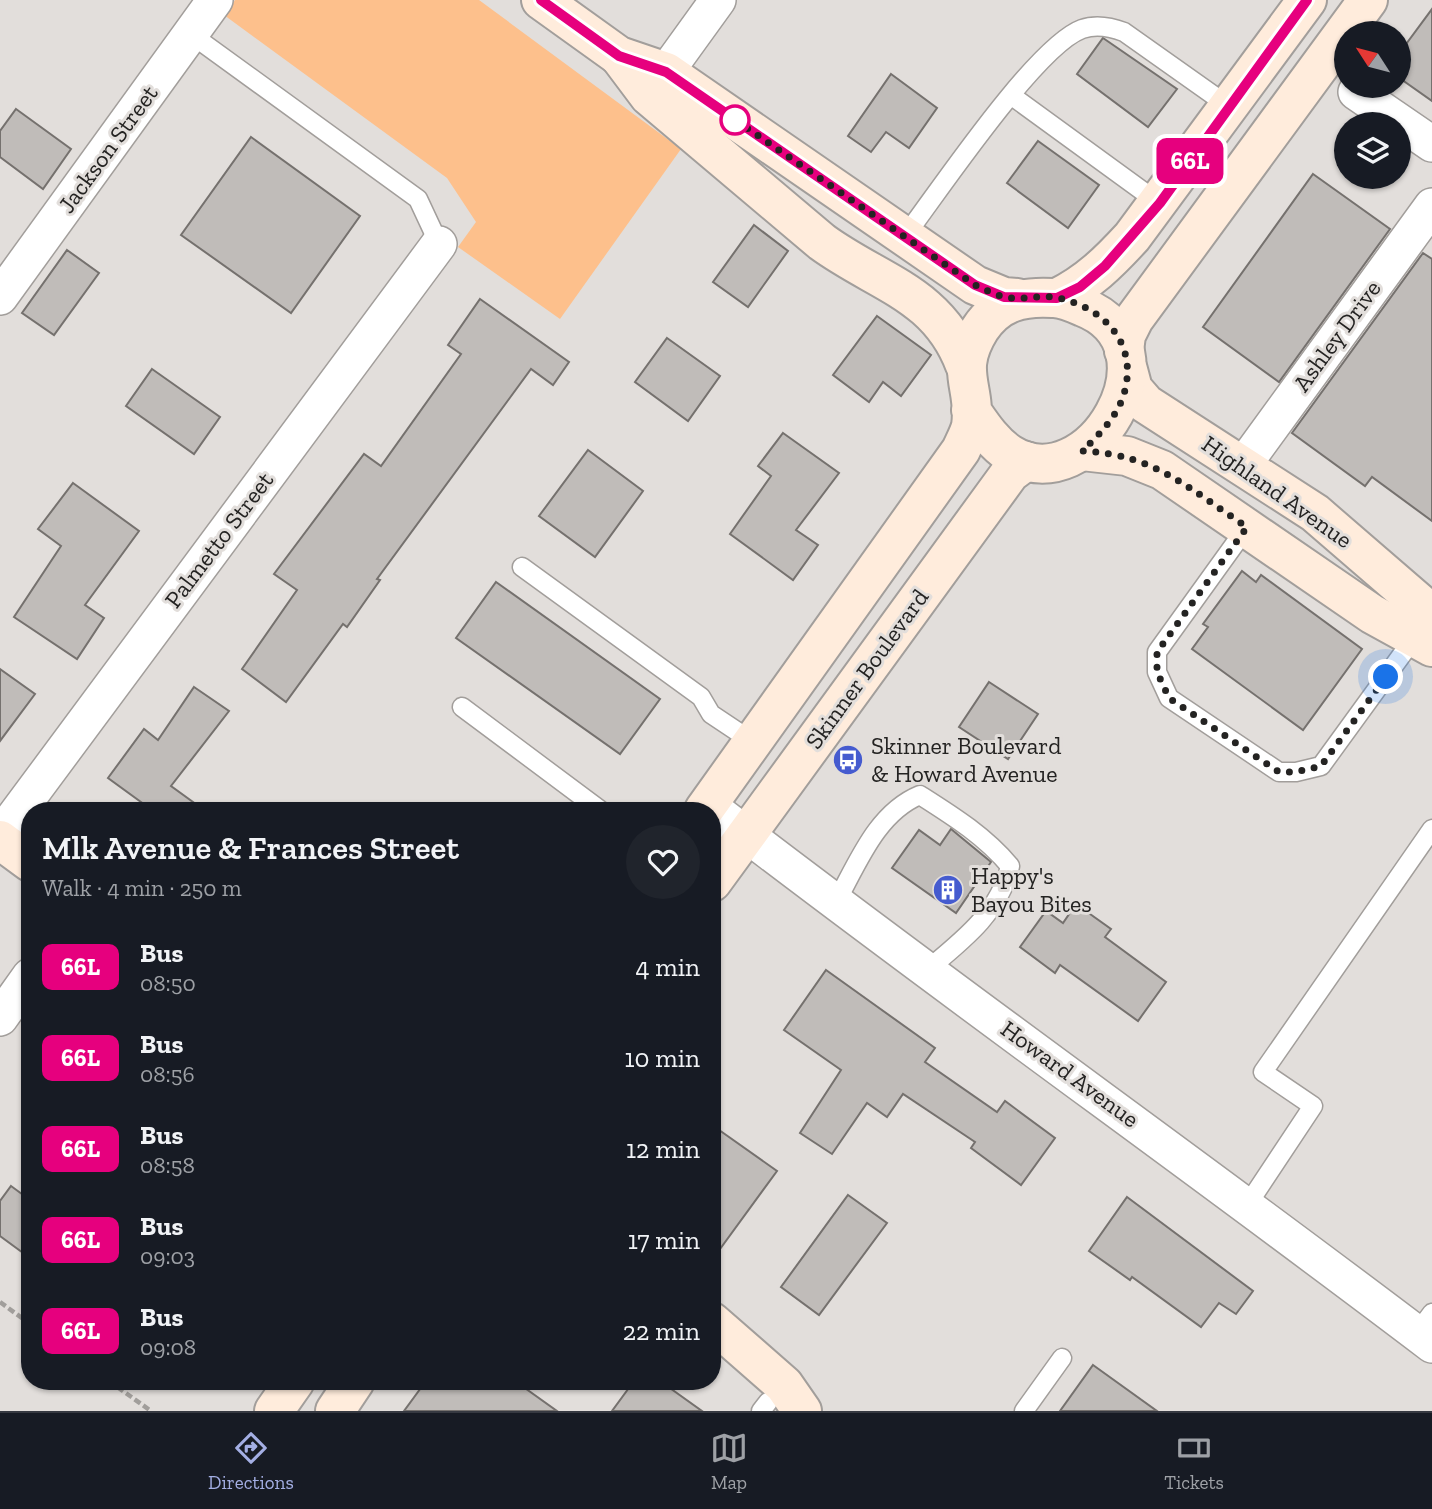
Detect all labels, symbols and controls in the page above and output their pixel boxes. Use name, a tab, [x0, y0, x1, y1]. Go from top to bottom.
north arrow	[1334, 21, 1410, 98]
map controls	[1334, 21, 1411, 189]
street label: Jackson Street	[52, 79, 164, 218]
unlabelled marker	[720, 105, 750, 135]
button: layers	[1334, 112, 1411, 189]
line badge: 66L	[1150, 138, 1230, 184]
text: 66L	[1170, 146, 1210, 175]
street label: Ashley Drive	[1287, 274, 1387, 397]
street label: Highland Avenue	[1196, 429, 1358, 554]
street label: Palmetto Street	[158, 466, 279, 613]
street label: Skinner Boulevard	[799, 583, 934, 754]
your location	[1368, 659, 1403, 694]
place label: Skinner Boulevard & Howard Avenue	[871, 731, 1062, 788]
bus stop icon: Skinner Boulevard & Howard Avenue	[831, 743, 865, 777]
button: heart	[626, 825, 700, 899]
text: Mlk Avenue & Frances Street	[42, 828, 459, 867]
place label: Happy's Bayou Bites	[971, 861, 1092, 918]
building icon: Happy's Bayou Bites	[931, 873, 965, 907]
text: Walk · 4 min · 250 m	[42, 874, 242, 902]
text: Bus	[140, 937, 183, 969]
text: 4 min	[635, 951, 700, 983]
text: 66L	[61, 952, 100, 981]
text: 08:50	[140, 969, 196, 997]
street label: Howard Avenue	[996, 1014, 1145, 1133]
text: Bus	[140, 1028, 183, 1060]
text: 10 min	[624, 1042, 700, 1074]
text: 66L	[61, 1043, 100, 1072]
text: 08:56	[140, 1060, 195, 1088]
text: Bus	[140, 1119, 183, 1151]
text: 12 min	[626, 1133, 700, 1165]
text: 66L	[61, 1134, 100, 1163]
text: 08:58	[140, 1151, 195, 1179]
text: Bus	[140, 1210, 183, 1242]
text: 17 min	[628, 1224, 700, 1256]
text: 66L	[61, 1225, 100, 1254]
text: 09:03	[140, 1242, 195, 1270]
text: Bus	[140, 1301, 183, 1333]
text: 22 min	[623, 1315, 700, 1347]
text: 66L	[61, 1316, 100, 1345]
text: 09:08	[140, 1333, 196, 1361]
tab: Directions	[208, 1429, 294, 1494]
tab: Map	[710, 1429, 748, 1494]
tab: Tickets	[1164, 1429, 1224, 1494]

